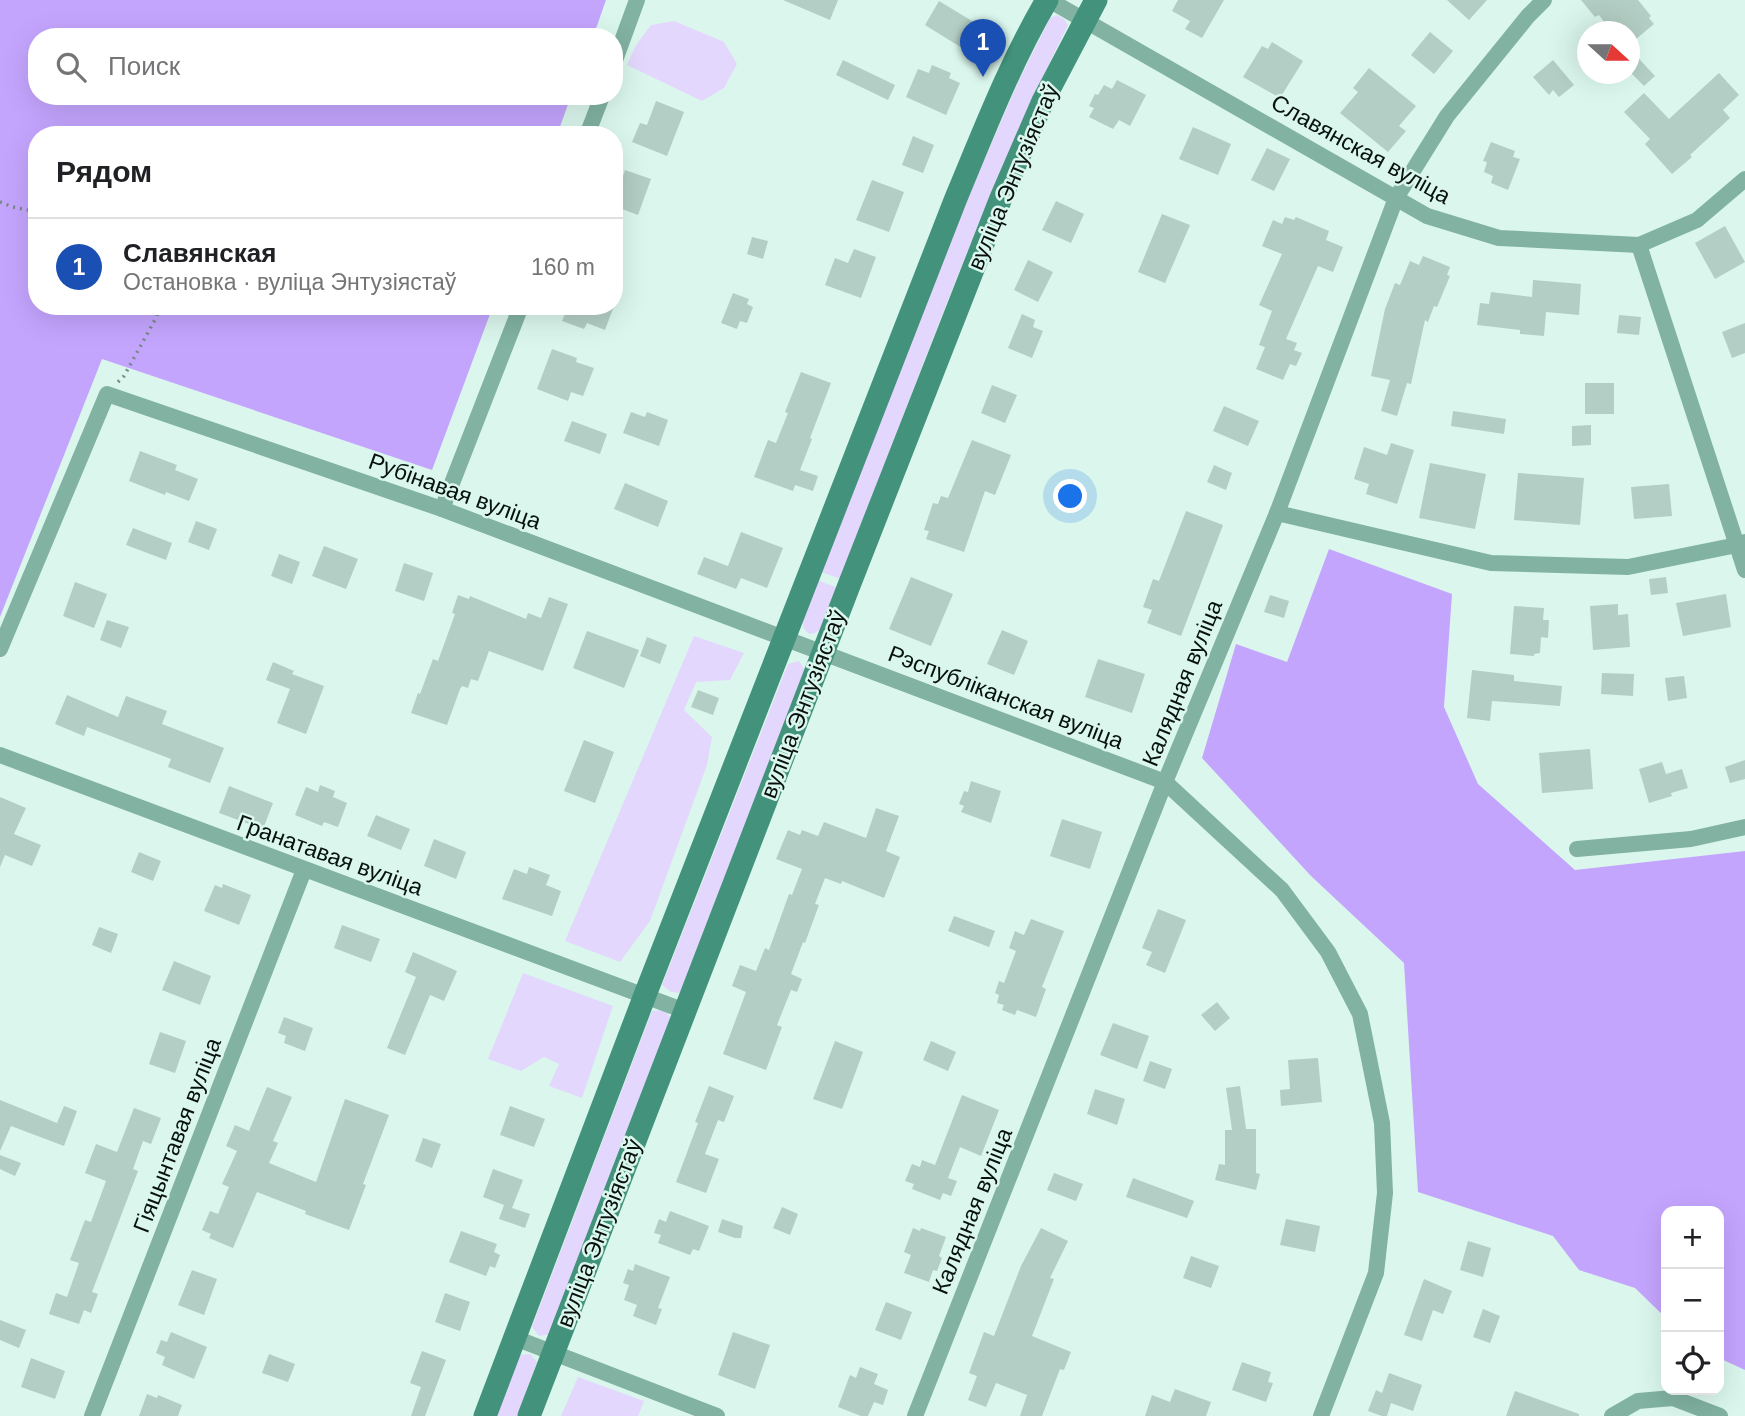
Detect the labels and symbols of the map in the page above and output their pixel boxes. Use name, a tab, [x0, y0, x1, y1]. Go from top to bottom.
pin: 1	[960, 19, 1006, 77]
north arrow	[1577, 21, 1640, 84]
street label: вуліца Энтузіястаў	[962, 80, 1064, 274]
street label: Славянская вуліца	[1267, 89, 1455, 209]
street label: Рубінавая вуліца	[365, 448, 545, 534]
your location	[1053, 479, 1087, 513]
street label: Калядная вуліца	[1137, 596, 1227, 770]
street label: вуліца Энтузіястаў	[755, 606, 851, 802]
street label: Рэспубліканская вуліца	[885, 640, 1128, 754]
street label: Гранатавая вуліца	[234, 809, 427, 901]
street label: Гіяцынтавая вуліца	[128, 1034, 226, 1236]
street label: Калядная вуліца	[927, 1124, 1017, 1298]
street label: вуліца Энтузіястаў	[551, 1135, 647, 1331]

